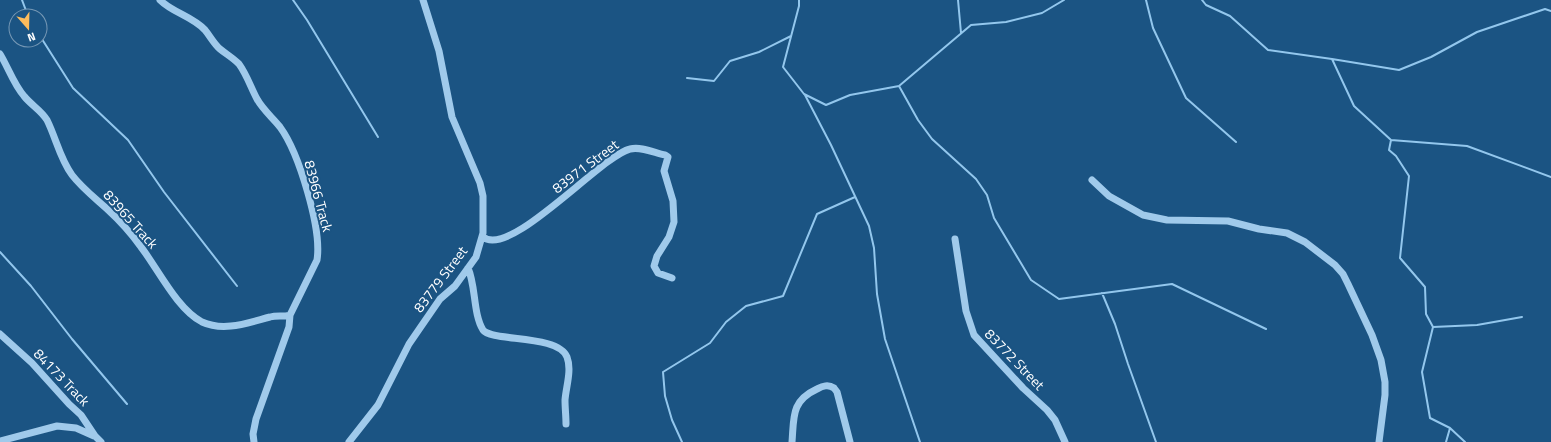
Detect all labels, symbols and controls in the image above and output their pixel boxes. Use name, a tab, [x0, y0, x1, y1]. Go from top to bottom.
north arrow	[8, 8, 48, 48]
text: N	[25, 29, 38, 46]
street label: 83971 Street	[547, 134, 623, 198]
street label: 83966 Track	[299, 158, 339, 234]
street label: 83965 Track	[99, 185, 163, 253]
street label: 83779 Street	[408, 241, 472, 317]
street label: 83772 Street	[980, 324, 1050, 395]
street label: 84173 Track	[29, 343, 95, 411]

